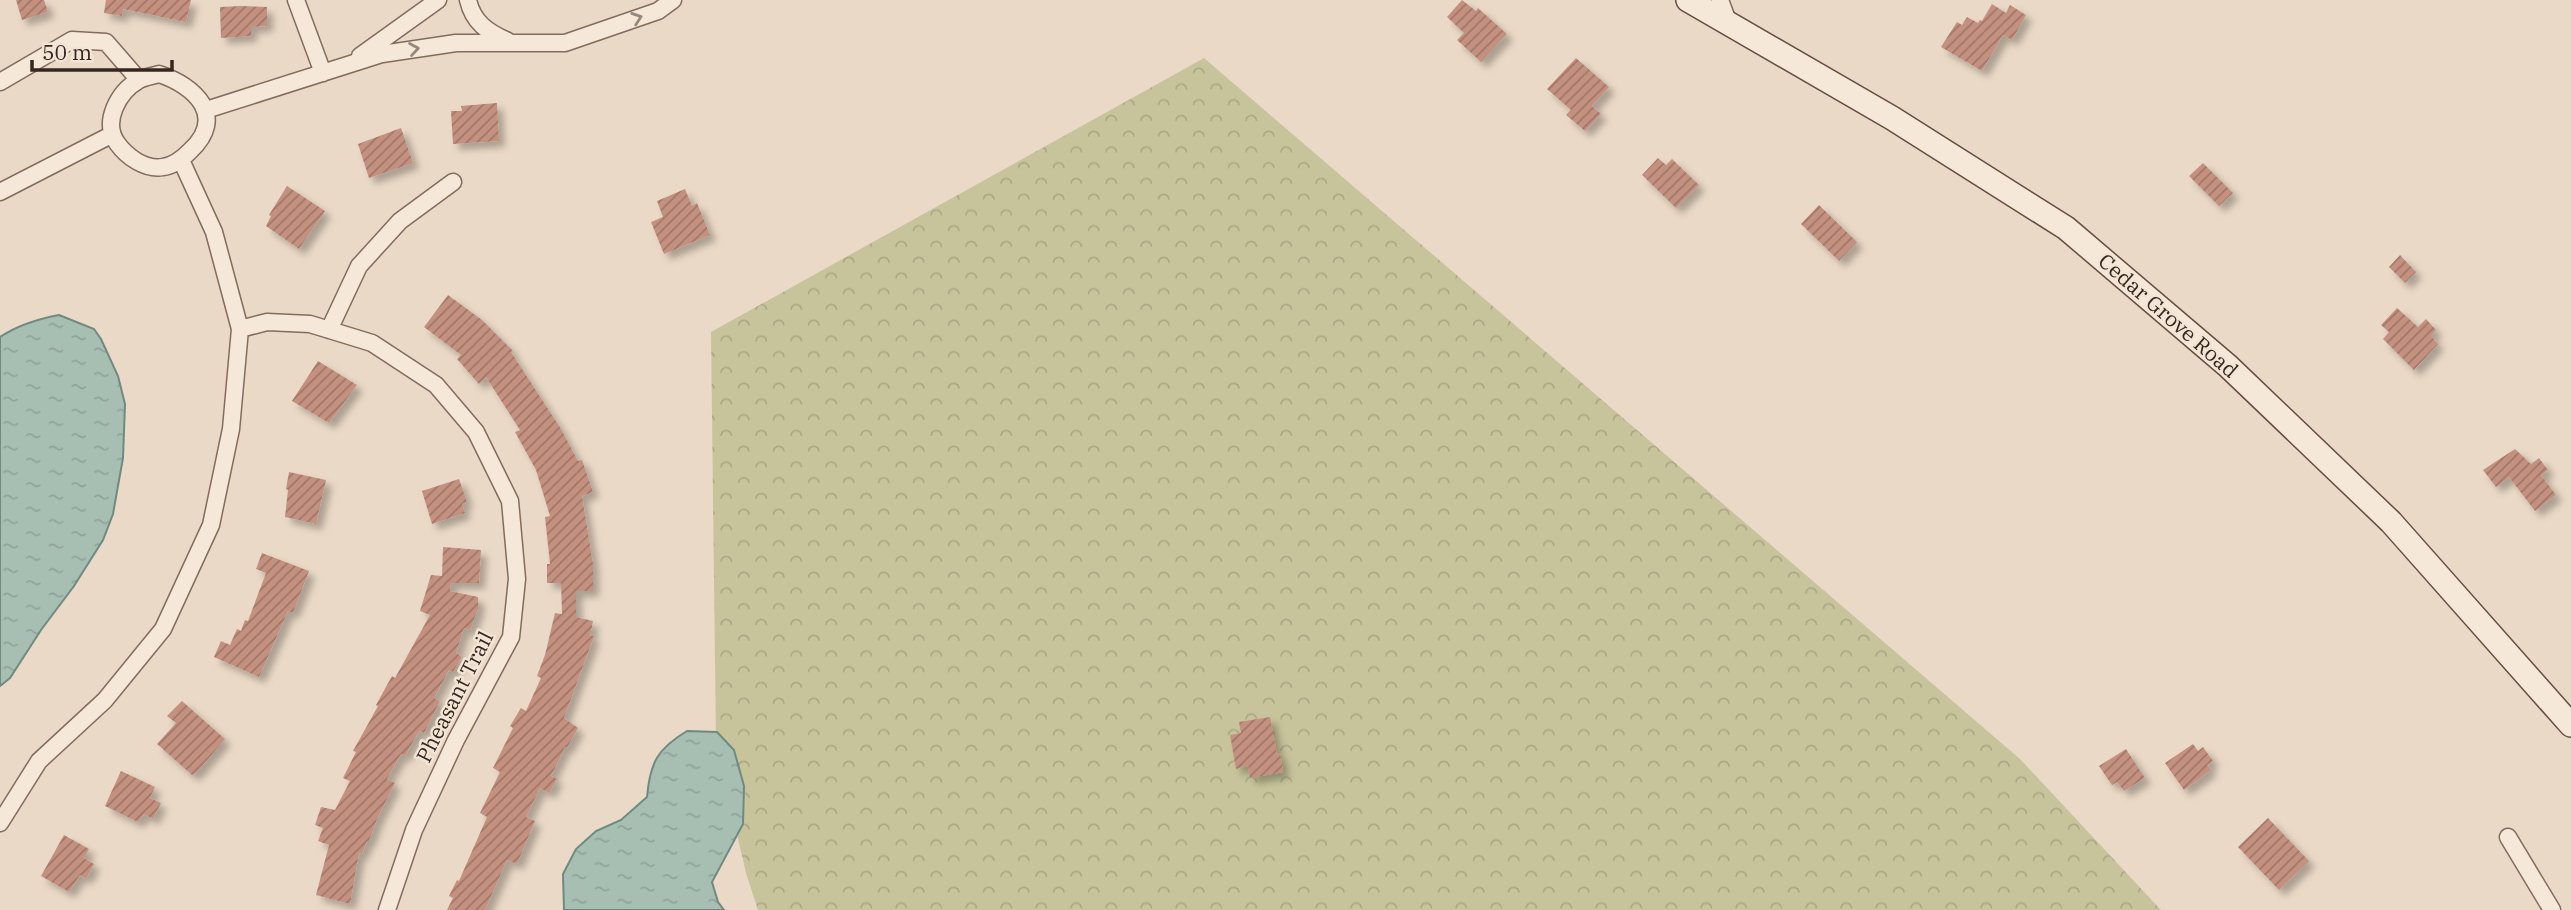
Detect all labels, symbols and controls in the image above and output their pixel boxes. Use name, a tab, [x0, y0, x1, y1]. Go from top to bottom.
one-way arrow	[631, 12, 643, 26]
scale bar	[32, 28, 172, 72]
text: 50 m	[42, 38, 92, 66]
one-way arrow	[408, 42, 420, 57]
street label: Cedar Grove Road	[2093, 247, 2245, 384]
street label: Pheasant Trail	[409, 626, 499, 767]

